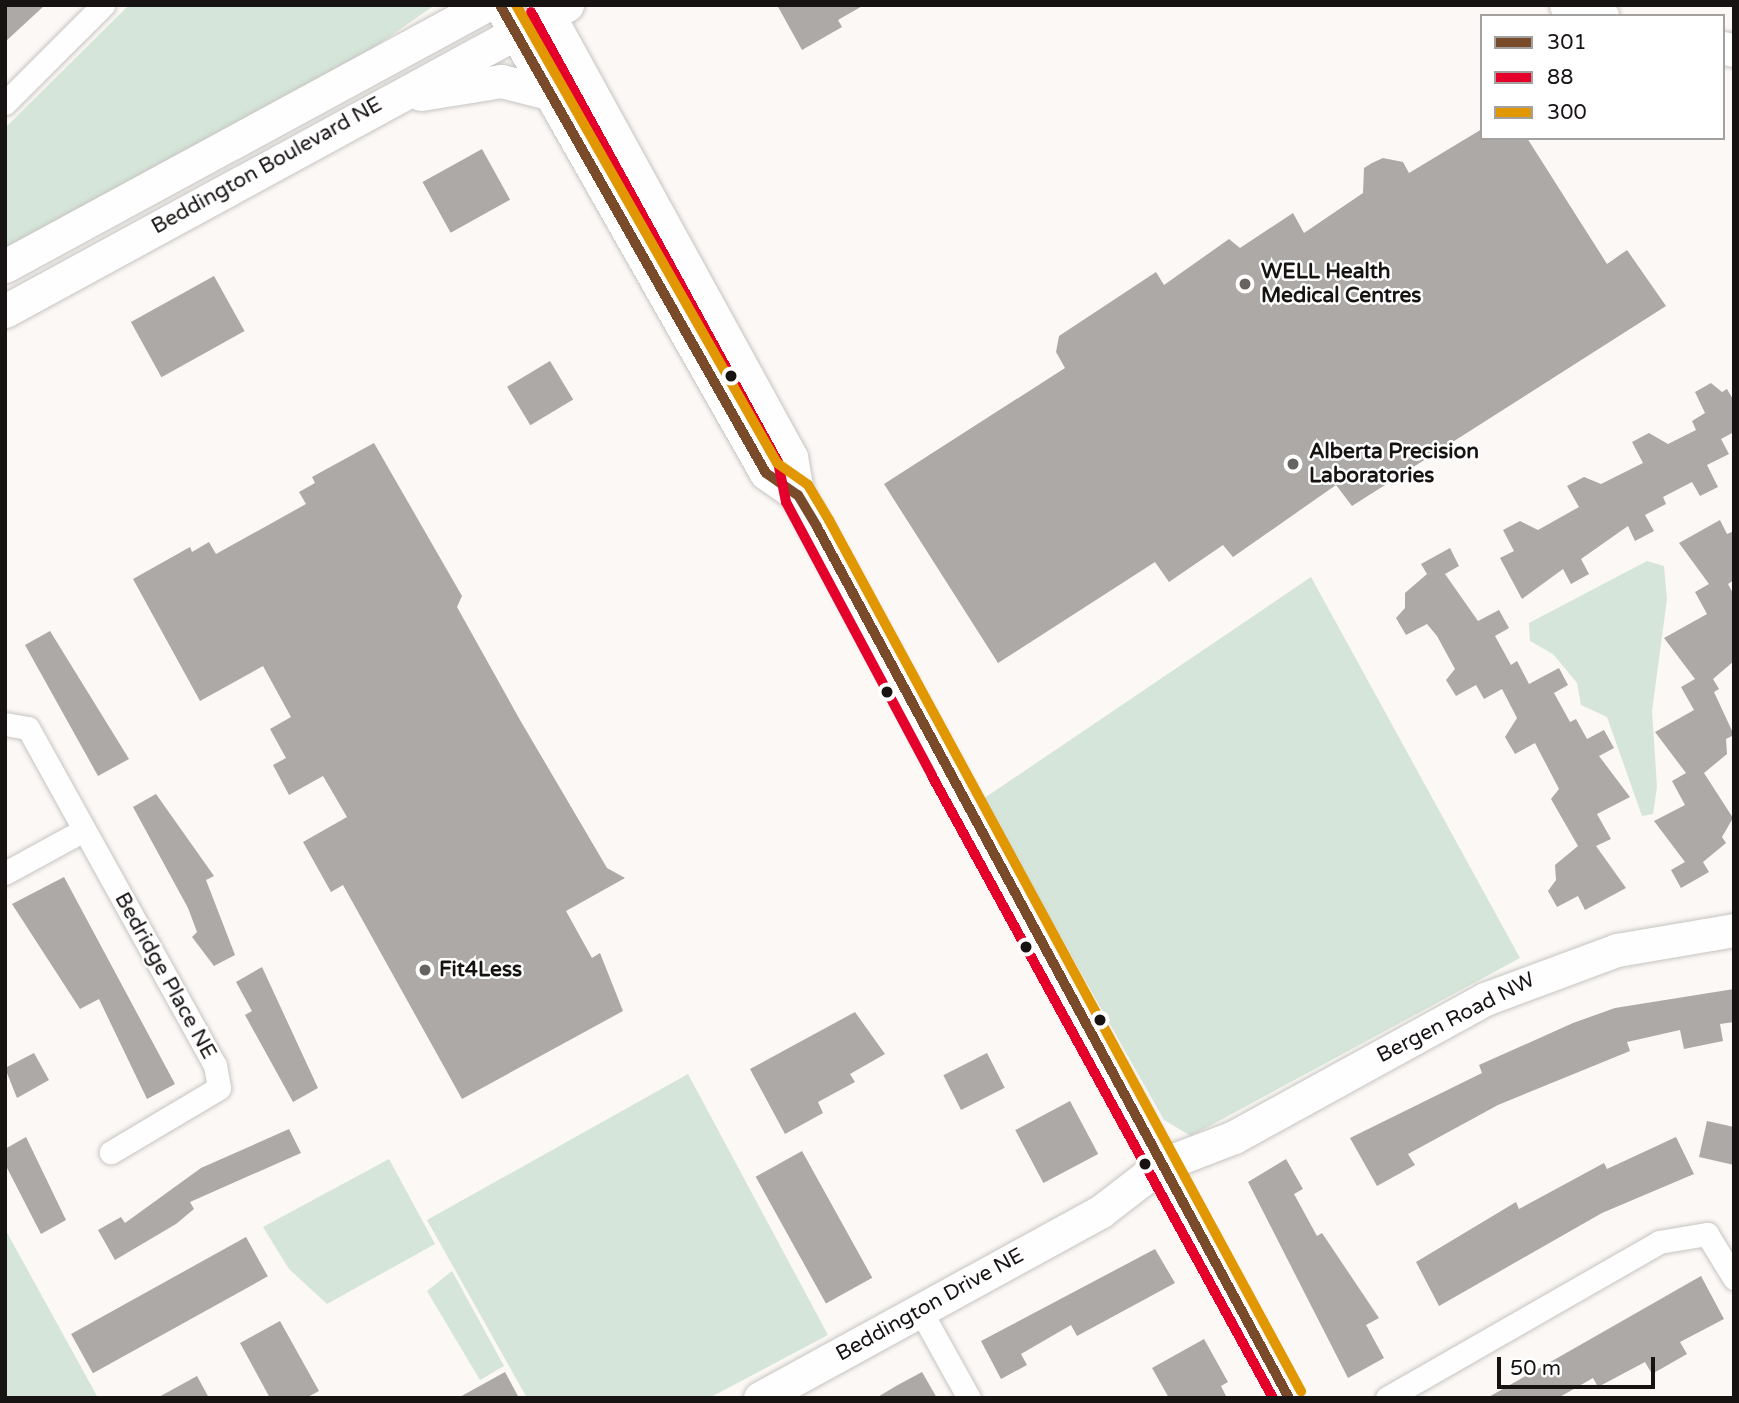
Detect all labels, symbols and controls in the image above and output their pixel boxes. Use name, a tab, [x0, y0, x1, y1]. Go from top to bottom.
legend	[1480, 14, 1725, 140]
text: 301	[1547, 30, 1587, 55]
text: 88	[1547, 65, 1573, 90]
street label: Beddington Boulevard NE	[147, 92, 387, 240]
text: 300	[1547, 100, 1587, 125]
place label: WELL Health Medical Centres	[1261, 259, 1421, 309]
marker: WELL Health Medical Centres	[1235, 274, 1255, 294]
unlabelled marker	[724, 369, 738, 383]
place label: Alberta Precision Laboratories	[1309, 439, 1479, 489]
marker: Alberta Precision Laboratories	[1283, 454, 1303, 474]
unlabelled marker	[880, 685, 894, 699]
street label: Bedridge Place NE	[109, 888, 221, 1064]
unlabelled marker	[1019, 940, 1033, 954]
place label: Fit4Less	[439, 957, 522, 983]
marker: Fit4Less	[417, 962, 433, 978]
street label: Bergen Road NW	[1373, 967, 1539, 1069]
unlabelled marker	[1093, 1013, 1107, 1027]
unlabelled marker	[1138, 1157, 1152, 1171]
street label: Beddington Drive NE	[832, 1243, 1028, 1367]
scale bar	[1501, 1344, 1658, 1388]
text: 50 m	[1510, 1356, 1561, 1381]

